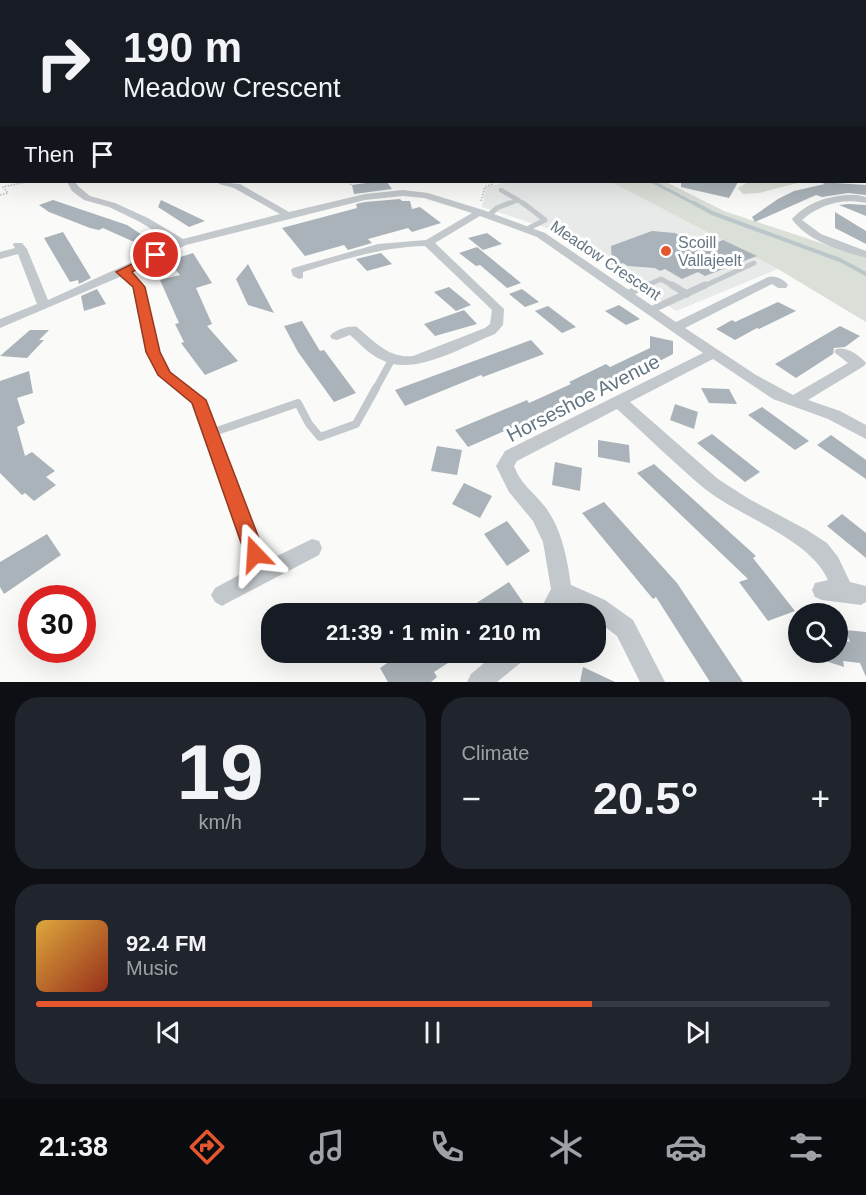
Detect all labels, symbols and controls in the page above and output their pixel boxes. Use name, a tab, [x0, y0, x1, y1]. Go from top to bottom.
icon: right	[24, 24, 102, 102]
text: 190 m	[123, 24, 242, 71]
text: Meadow Crescent	[123, 73, 341, 103]
icon: arrive	[86, 138, 119, 171]
text: Then	[24, 142, 74, 167]
street label: Meadow Crescent	[548, 217, 664, 304]
pin	[130, 229, 181, 280]
place label: Scoill Vallajeelt	[678, 234, 742, 269]
icon: arrive	[139, 238, 172, 271]
marker: Scoill Vallajeelt	[659, 244, 673, 258]
street label: Horseshoe Avenue	[503, 350, 663, 446]
position arrow	[223, 522, 287, 586]
speed limit sign: 30	[18, 585, 96, 663]
map controls	[788, 603, 848, 663]
button: search	[788, 603, 848, 663]
text: 21:39 · 1 min · 210 m	[326, 620, 541, 645]
text: 19	[177, 728, 264, 816]
text: Climate	[462, 742, 529, 764]
text: 20.5°	[593, 773, 699, 824]
text: −	[462, 780, 481, 817]
text: +	[811, 780, 830, 817]
text: km/h	[199, 811, 242, 833]
text: 92.4 FM	[126, 931, 207, 956]
text: Music	[126, 957, 178, 979]
icon: previous	[152, 1016, 185, 1049]
icon: pause	[416, 1016, 449, 1049]
icon: next	[681, 1016, 714, 1049]
icon: directions	[186, 1126, 228, 1168]
icon: music	[306, 1126, 348, 1168]
icon: phone	[426, 1126, 468, 1168]
icon: climate	[545, 1126, 587, 1168]
icon: car	[665, 1126, 707, 1168]
icon: filters	[785, 1126, 827, 1168]
text: 21:38	[39, 1132, 108, 1162]

